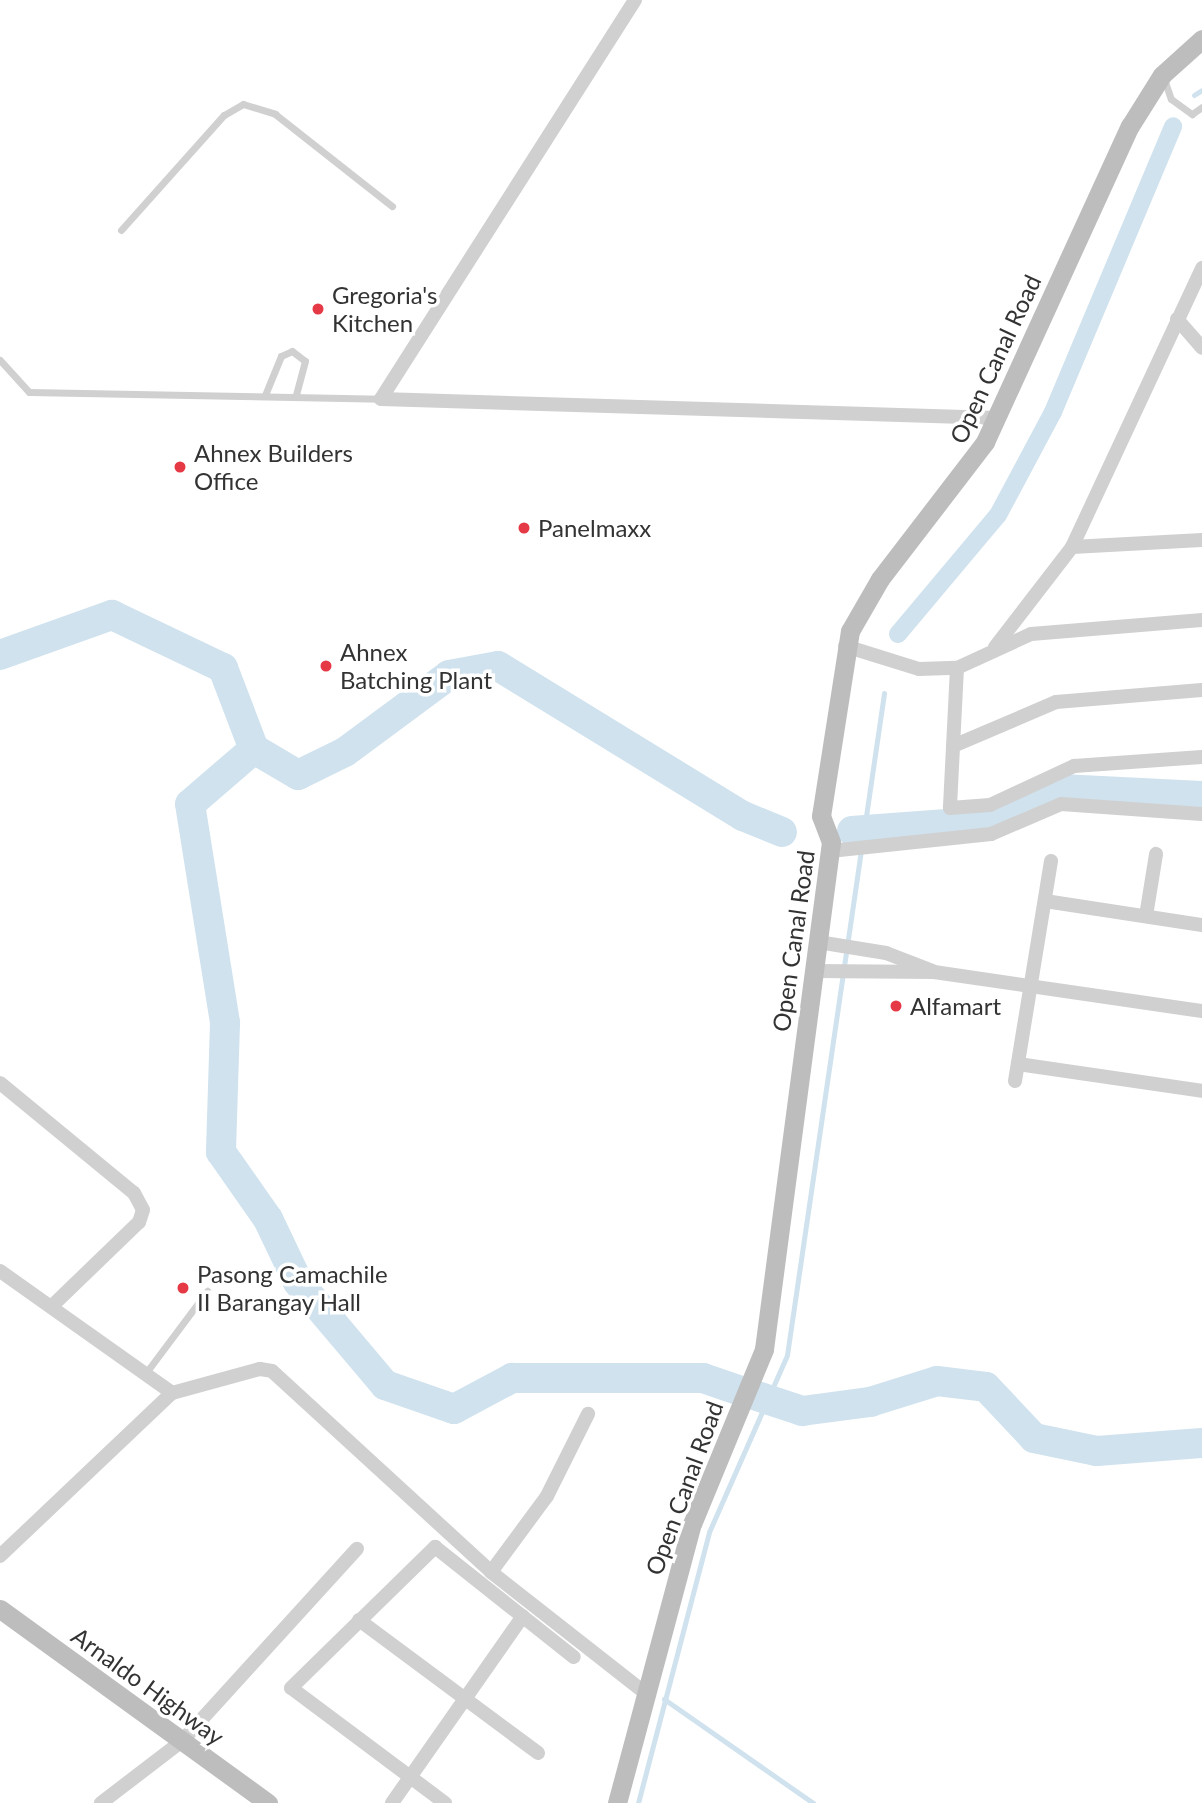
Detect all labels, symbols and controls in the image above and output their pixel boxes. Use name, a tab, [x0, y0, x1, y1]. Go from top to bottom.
street label: Open Canal Road	[943, 270, 1047, 448]
place label: Gregoria's Kitchen	[332, 281, 437, 337]
marker: Gregoria's Kitchen	[310, 301, 326, 317]
place label: Ahnex Builders Office	[194, 439, 353, 495]
marker: Ahnex Builders Office	[172, 459, 188, 475]
place label: Panelmaxx	[538, 514, 651, 542]
marker: Panelmaxx	[516, 520, 532, 536]
place label: Ahnex Batching Plant	[340, 638, 492, 694]
marker: Ahnex Batching Plant	[318, 658, 334, 674]
street label: Open Canal Road	[766, 848, 820, 1034]
place label: Alfamart	[910, 992, 1001, 1020]
marker: Alfamart	[888, 998, 904, 1014]
place label: Pasong Camachile II Barangay Hall	[197, 1260, 388, 1316]
marker: Pasong Camachile II Barangay Hall	[175, 1280, 191, 1296]
street label: Open Canal Road	[639, 1397, 729, 1579]
street label: Arnaldo Highway	[66, 1621, 230, 1751]

